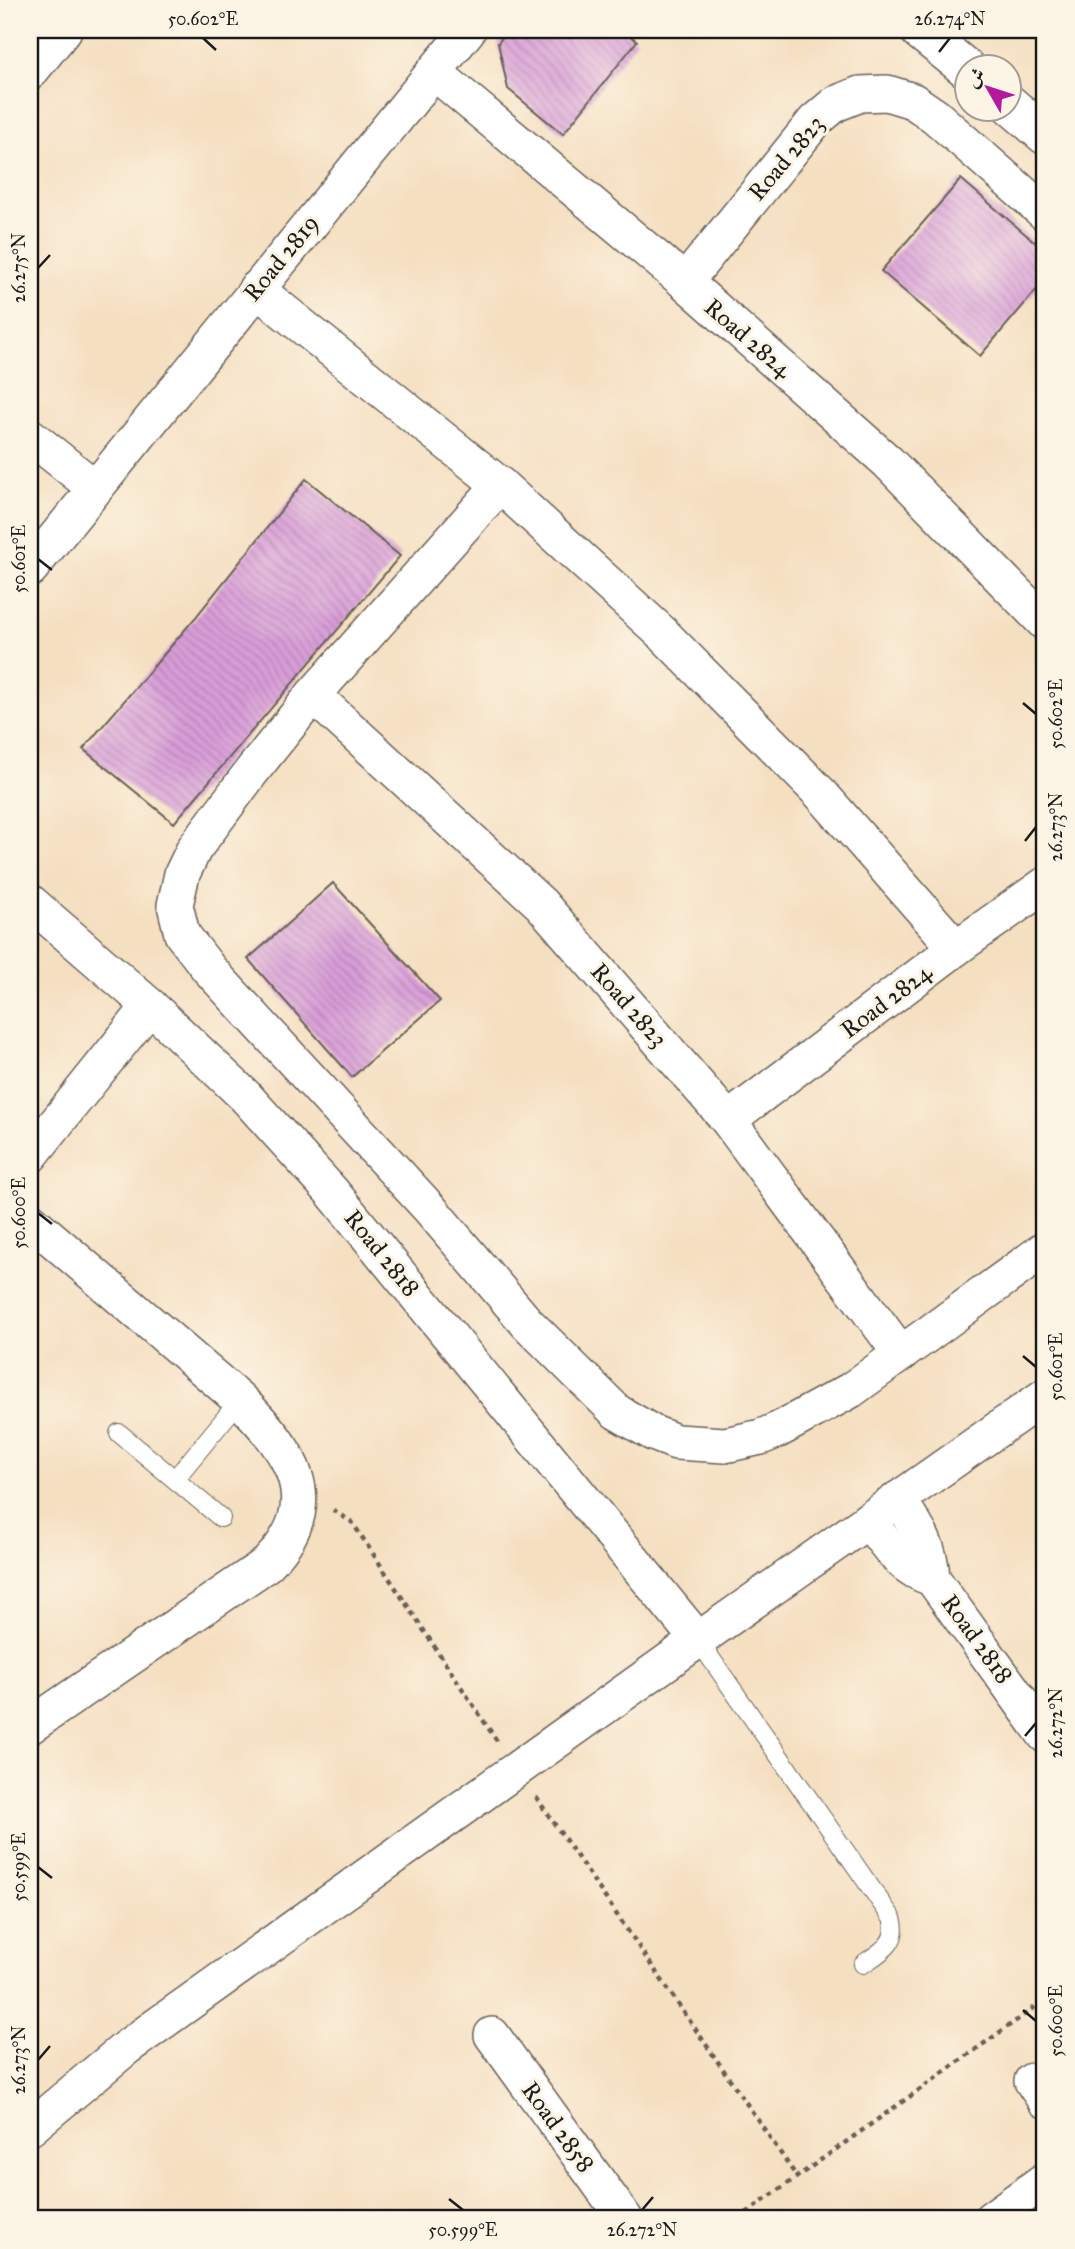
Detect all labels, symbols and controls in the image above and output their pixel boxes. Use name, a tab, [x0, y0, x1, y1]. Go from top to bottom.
text: 50.602°E	[168, 8, 238, 30]
text: 26.274°N	[914, 8, 986, 30]
north arrow	[953, 52, 1023, 122]
text: ش	[960, 63, 990, 92]
street label: Road 2823	[742, 109, 830, 207]
street label: Road 2819	[237, 208, 325, 308]
text: 26.275°N	[8, 233, 30, 303]
street label: Road 2824	[698, 292, 798, 385]
text: 50.601°E	[8, 525, 30, 593]
text: 50.602°E	[1045, 679, 1067, 749]
text: 26.273°N	[1045, 793, 1067, 861]
street label: Road 2823	[584, 957, 674, 1053]
street label: Road 2824	[835, 957, 938, 1045]
text: 50.600°E	[8, 1177, 30, 1249]
street label: Road 2818	[338, 1203, 426, 1303]
text: 50.601°E	[1045, 1333, 1067, 1401]
street label: Road 2818	[935, 1588, 1019, 1690]
text: 26.272°N	[1045, 1688, 1067, 1758]
text: 50.599°E	[8, 1832, 30, 1902]
text: 50.600°E	[1045, 1985, 1067, 2057]
text: 26.273°N	[8, 2026, 30, 2094]
street label: Road 2858	[515, 2076, 601, 2178]
text: 50.599°E	[428, 2219, 498, 2241]
text: 26.272°N	[607, 2219, 677, 2241]

